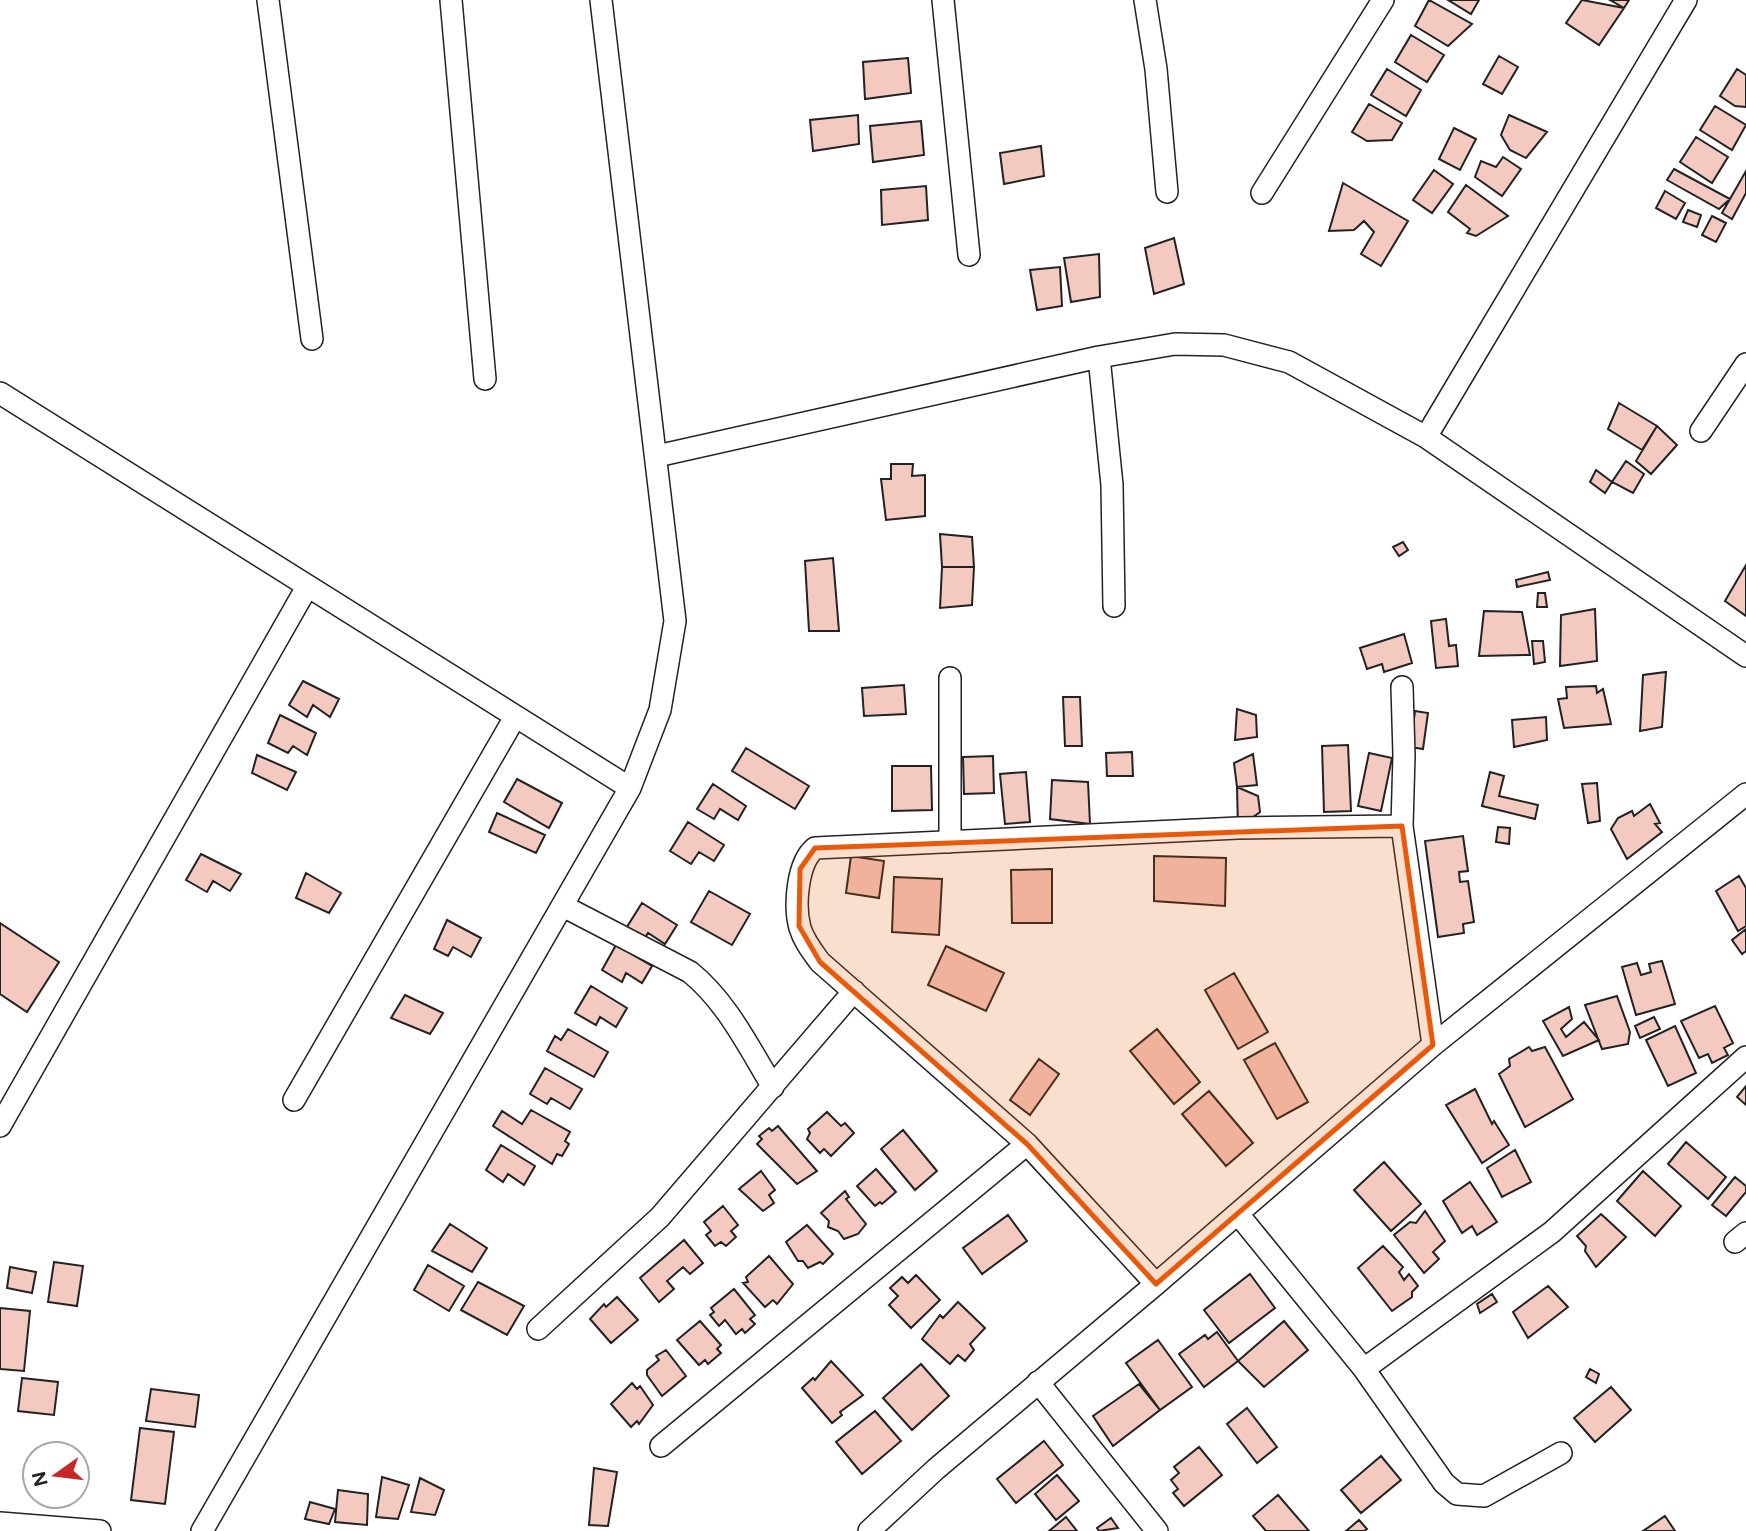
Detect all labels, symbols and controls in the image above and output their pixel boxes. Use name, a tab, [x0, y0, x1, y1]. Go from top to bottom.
north arrow	[21, 1440, 91, 1510]
text: N	[27, 1469, 53, 1489]

